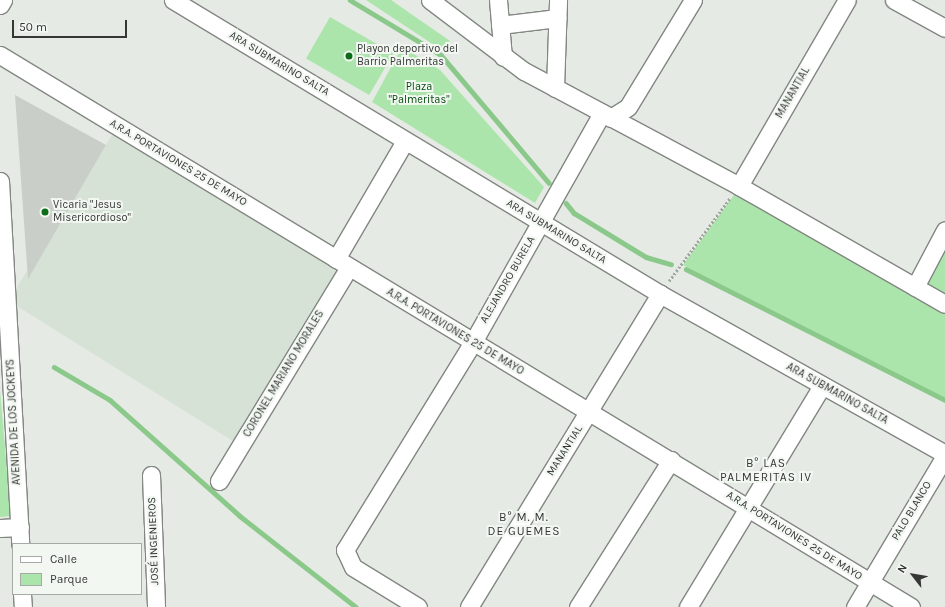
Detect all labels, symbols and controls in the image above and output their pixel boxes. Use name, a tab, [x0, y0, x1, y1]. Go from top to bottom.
scale bar	[14, 12, 129, 38]
text: 50 m	[19, 20, 47, 34]
street label: ARA SUBMARINO SALTA	[227, 29, 331, 99]
place label: Playon deportivo del Barrio Palmeritas	[357, 43, 458, 69]
marker: Playon deportivo del Barrio Palmeritas	[344, 51, 354, 61]
street label: MANANTIAL	[773, 65, 813, 121]
park label: Plaza "Palmeritas"	[388, 81, 450, 107]
street label: A.R.A. PORTAVIONES 25 DE MAYO	[107, 117, 249, 209]
street label: ARA SUBMARINO SALTA	[504, 197, 608, 267]
place label: Vicaria "Jesus Misericordioso"	[53, 199, 131, 225]
marker: Vicaria "Jesus Misericordioso"	[40, 207, 50, 217]
street label: ALEJANDRO BURELA	[478, 234, 538, 326]
street label: A.R.A. PORTAVIONES 25 DE MAYO	[384, 286, 526, 378]
street label: CORONEL MARIANO MORALES	[241, 308, 327, 440]
street label: AVENIDA DE LOS JOCKEYS	[4, 359, 24, 485]
street label: ARA SUBMARINO SALTA	[784, 361, 890, 427]
street label: MANANTIAL	[544, 423, 586, 479]
district label: B° LAS PALMERITAS IV	[720, 457, 812, 485]
street label: PALO BLANCO	[889, 479, 935, 543]
street label: A.R.A. PORTAVIONES 25 DE MAYO	[724, 489, 864, 583]
street label: JOSÉ INGENIEROS	[146, 497, 162, 585]
district label: B° M. M. DE GUEMES	[488, 511, 560, 539]
legend	[12, 543, 142, 595]
text: Calle	[50, 552, 77, 566]
north arrow	[893, 555, 933, 595]
text: N	[895, 562, 910, 575]
text: Parque	[50, 572, 88, 586]

